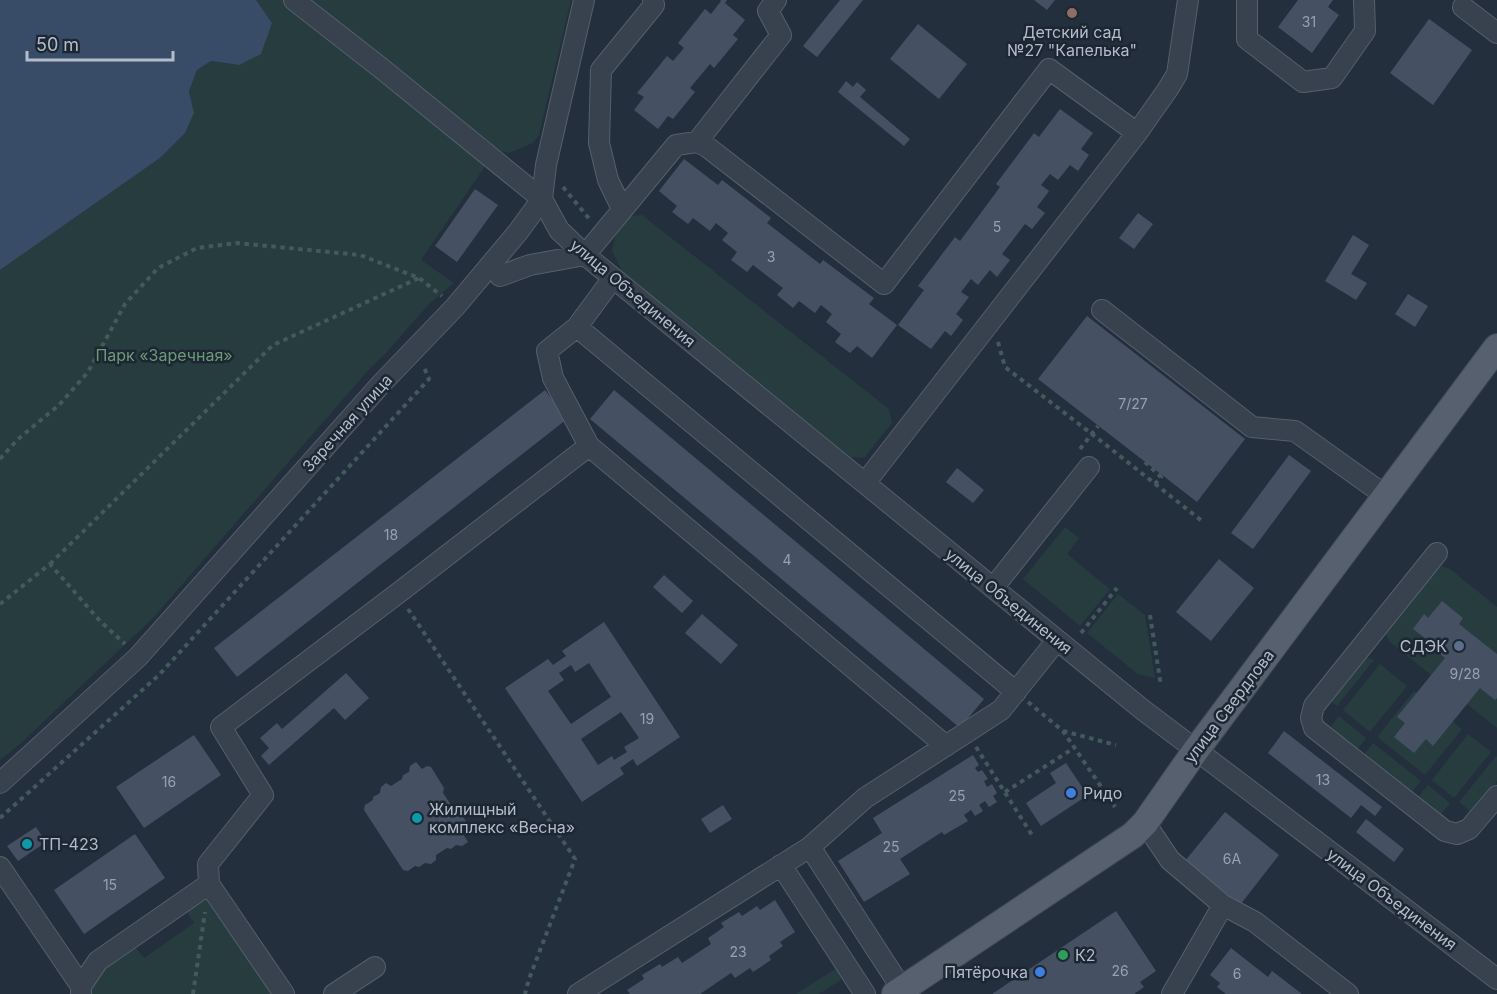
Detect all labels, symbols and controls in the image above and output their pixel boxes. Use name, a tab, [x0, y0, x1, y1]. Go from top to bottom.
marker: Детский сад №27 "Капелька"	[1065, 6, 1079, 20]
house number: 31	[1302, 13, 1316, 30]
place label: Детский сад №27 "Капелька"	[1007, 22, 1137, 60]
scale bar	[27, 24, 172, 62]
text: 50 m	[36, 34, 79, 55]
house number: 5	[993, 218, 1001, 235]
street label: улица Объединения	[566, 235, 700, 351]
house number: 3	[767, 248, 775, 265]
park label: Парк «Заречная»	[95, 345, 233, 365]
street label: Заречная улица	[298, 370, 396, 476]
house number: 7/27	[1118, 395, 1148, 412]
house number: 18	[384, 526, 398, 543]
street label: улица Объединения	[942, 544, 1076, 658]
house number: 4	[782, 551, 792, 568]
place label: СДЭК	[1400, 636, 1447, 656]
marker: СДЭК	[1452, 639, 1466, 653]
street label: улица Свердлова	[1180, 645, 1278, 767]
house number: 9/28	[1450, 665, 1480, 682]
house number: 19	[640, 710, 654, 727]
house number: 13	[1316, 771, 1330, 788]
house number: 16	[162, 773, 176, 790]
place label: Ридо	[1083, 783, 1122, 803]
marker: Ридо	[1064, 786, 1078, 800]
house number: 25	[948, 787, 966, 804]
place label: Жилищный комплекс «Весна»	[429, 799, 575, 837]
marker: Жилищный комплекс «Весна»	[410, 811, 424, 825]
place label: ТП-423	[39, 834, 99, 854]
marker: ТП-423	[20, 837, 34, 851]
house number: 25	[882, 838, 900, 855]
street label: улица Объединения	[1323, 844, 1461, 954]
house number: 6А	[1223, 850, 1242, 867]
house number: 15	[103, 876, 117, 893]
house number: 23	[729, 943, 747, 960]
place label: К2	[1075, 945, 1096, 965]
marker: К2	[1056, 948, 1070, 962]
place label: Пятёрочка	[944, 962, 1028, 982]
house number: 26	[1111, 962, 1129, 979]
marker: Пятёрочка	[1033, 965, 1047, 979]
house number: 6	[1233, 965, 1241, 982]

